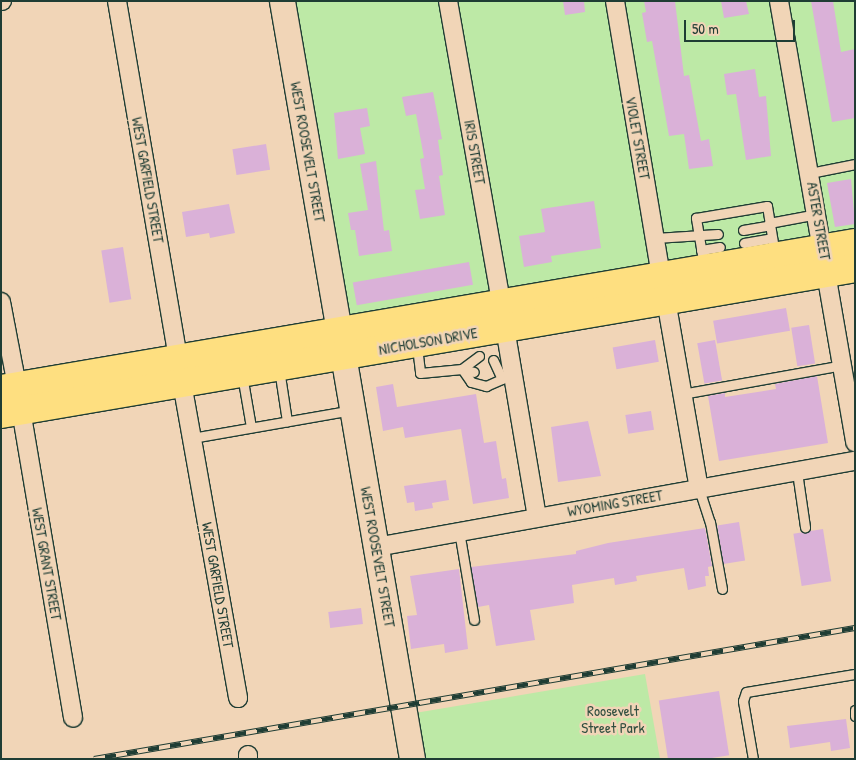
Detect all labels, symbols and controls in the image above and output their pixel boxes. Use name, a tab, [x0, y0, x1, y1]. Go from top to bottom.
scale bar	[686, 10, 797, 42]
text: 50 m	[692, 18, 719, 39]
street label: WEST ROOSEVELT STREET	[287, 80, 329, 224]
street label: VIOLET STREET	[622, 95, 654, 181]
street label: WEST GARFIELD STREET	[128, 116, 168, 244]
street label: IRIS STREET	[460, 118, 490, 186]
street label: ASTER STREET	[803, 180, 835, 262]
street label: NICHOLSON DRIVE	[377, 323, 479, 359]
street label: WEST ROOSEVELT STREET	[357, 485, 399, 629]
street label: WYOMING STREET	[566, 486, 664, 520]
street label: WEST GRANT STREET	[28, 506, 66, 622]
street label: WEST GARFIELD STREET	[198, 521, 238, 649]
park label: Roosevelt Street Park	[581, 701, 645, 736]

